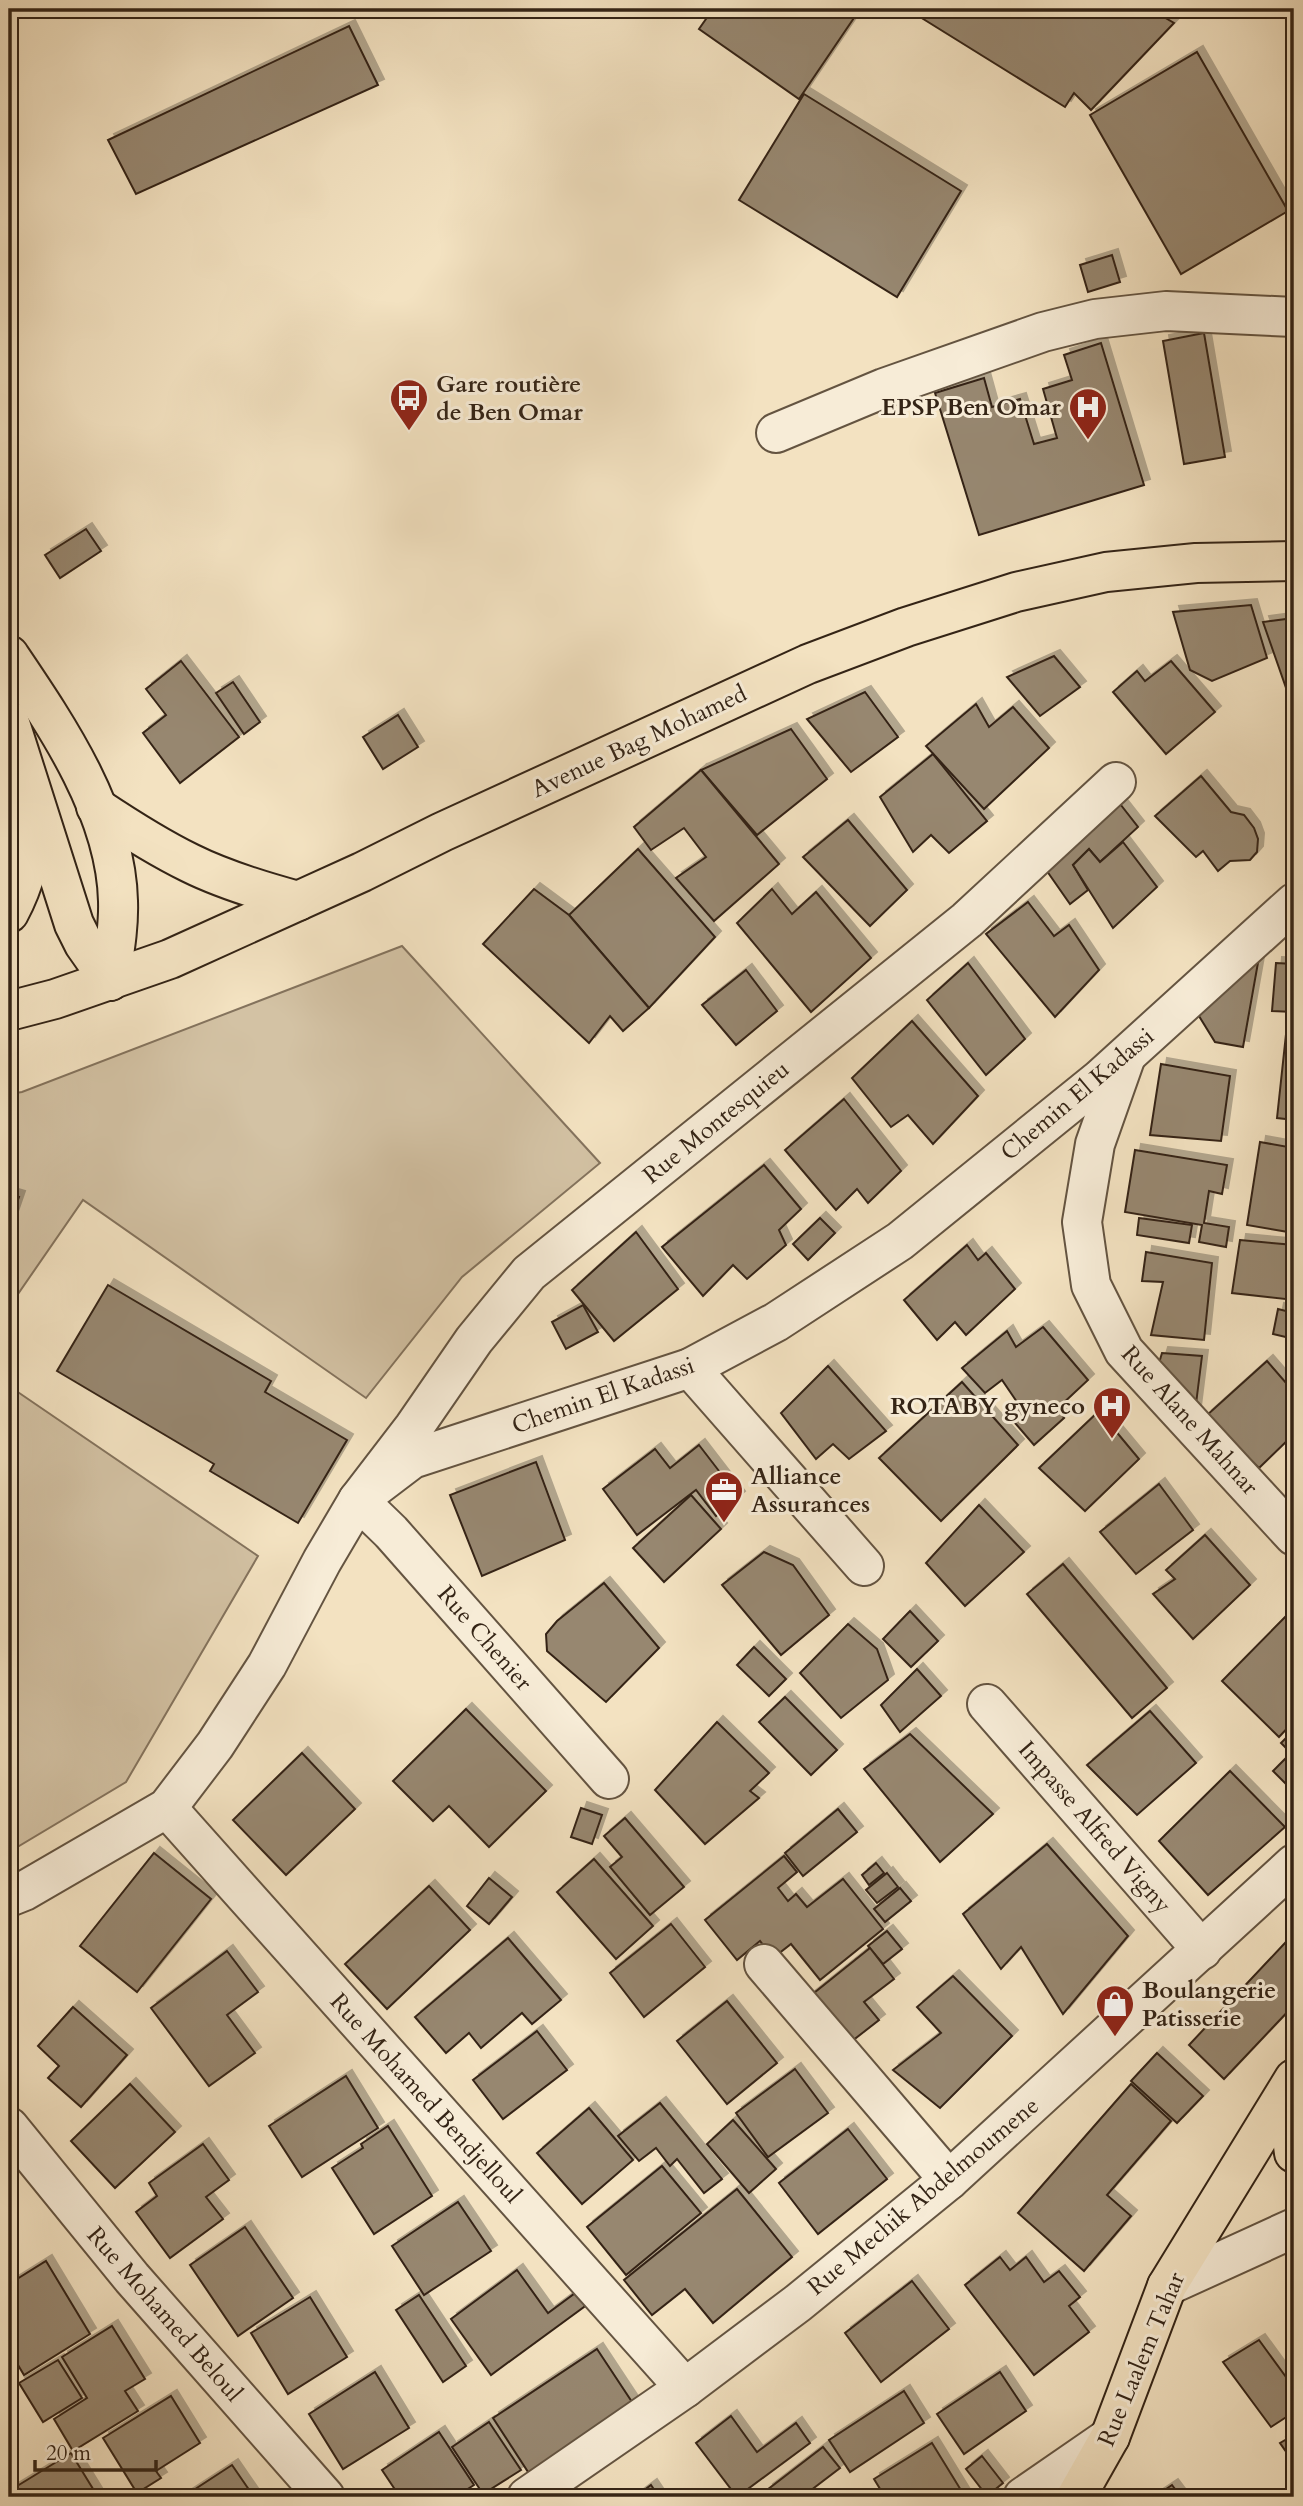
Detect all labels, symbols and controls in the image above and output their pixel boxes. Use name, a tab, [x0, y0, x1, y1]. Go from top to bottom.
place label: Gare routière de Ben Omar	[436, 368, 583, 429]
bus stop icon: Gare routière de Ben Omar	[388, 377, 430, 432]
hospital icon: EPSP Ben Omar	[1067, 386, 1109, 441]
place label: EPSP Ben Omar	[881, 391, 1061, 424]
street label: Avenue Bag Mohamed	[526, 677, 752, 806]
street label: Chemin El Kadassi	[994, 1020, 1161, 1168]
street label: Rue Montesquieu	[636, 1053, 797, 1192]
street label: Rue Alane Mahnar	[1114, 1338, 1266, 1502]
street label: Chemin El Kadassi	[507, 1349, 699, 1442]
hospital icon: ROTABY gyneco	[1091, 1385, 1133, 1440]
place label: ROTABY gyneco	[890, 1390, 1085, 1423]
place label: Alliance Assurances	[751, 1460, 870, 1521]
office icon: Alliance Assurances	[703, 1469, 745, 1524]
street label: Rue Chenier	[430, 1579, 540, 1698]
street label: Impasse Alfred Vigny	[1010, 1734, 1179, 1921]
place label: Boulangerie Patisserie	[1142, 1974, 1276, 2035]
shop icon: Boulangerie Patisserie	[1094, 1983, 1136, 2038]
street label: Rue Mohamed Bendjelloul	[322, 1986, 529, 2211]
street label: Rue Mechik Abdelmoumene	[801, 2090, 1046, 2303]
street label: Rue Mohamed Beloul	[79, 2220, 250, 2409]
street label: Rue Laalem Tahar	[1090, 2267, 1193, 2451]
scale bar	[35, 2429, 156, 2473]
text: 20 m	[46, 2439, 91, 2468]

